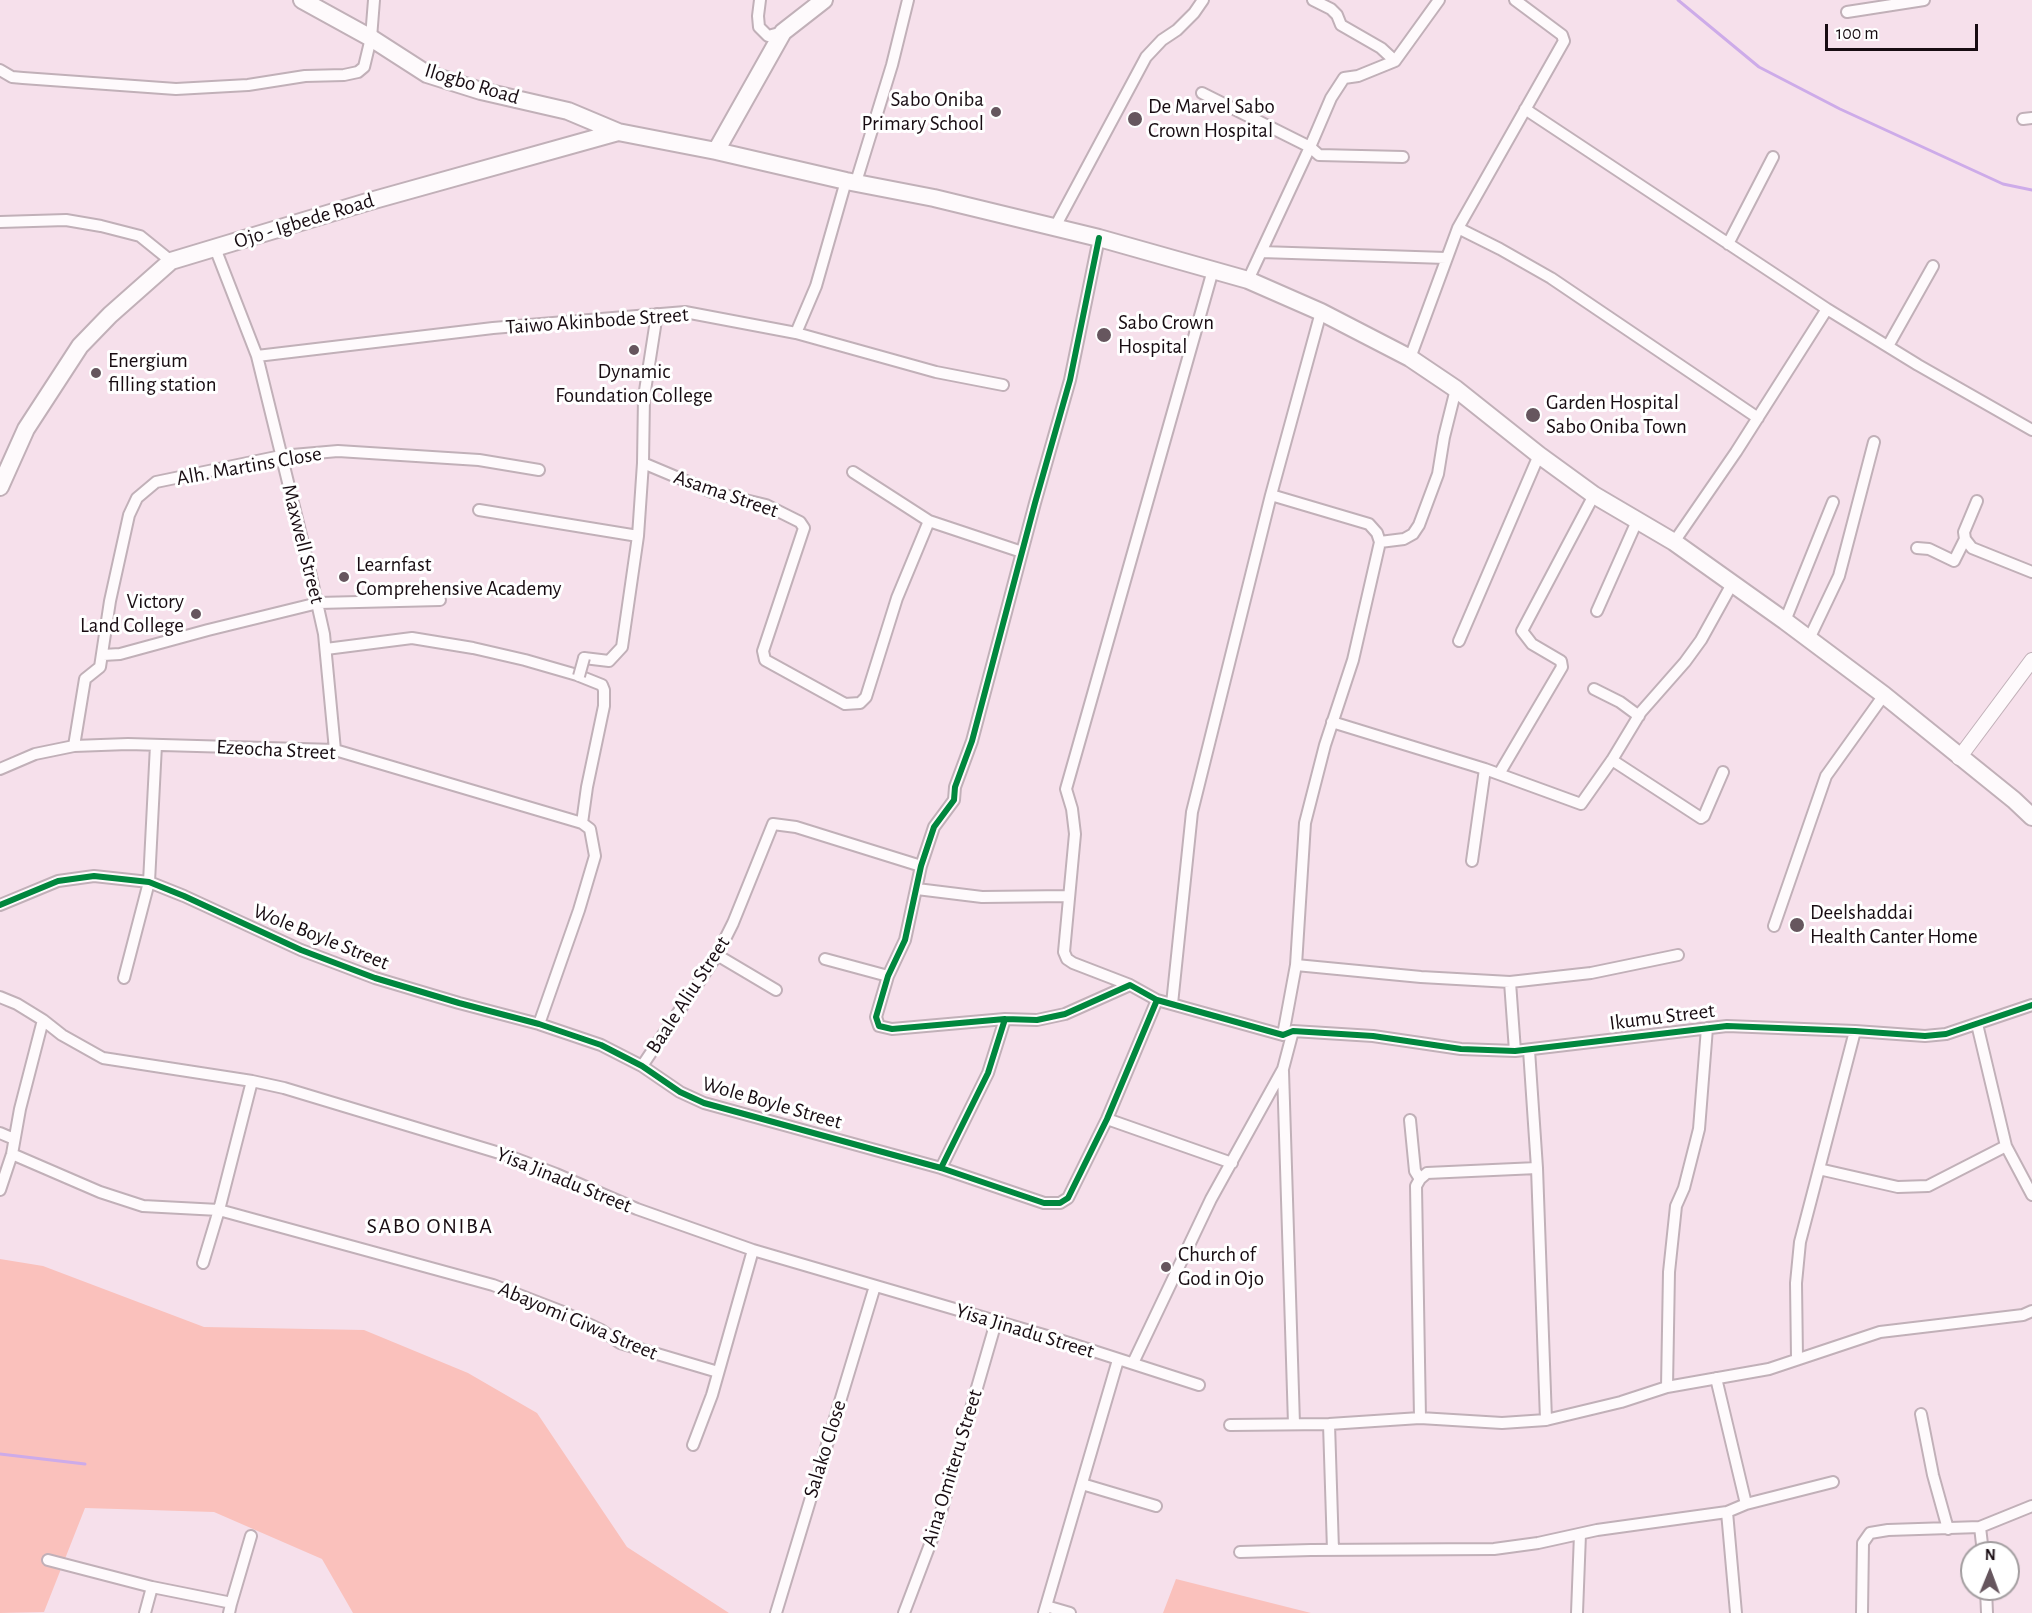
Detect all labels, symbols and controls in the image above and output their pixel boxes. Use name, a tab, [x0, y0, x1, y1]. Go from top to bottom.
scale bar	[1828, 12, 1981, 50]
text: 100 m	[1836, 25, 1879, 43]
street label: Ilogbo Road	[422, 58, 522, 110]
place label: Sabo Oniba Primary School	[861, 87, 984, 137]
place label: De Marvel Sabo Crown Hospital	[1148, 94, 1275, 144]
marker: Sabo Oniba Primary School	[989, 105, 1003, 119]
marker: De Marvel Sabo Crown Hospital	[1126, 110, 1144, 128]
street label: Ojo - Igbede Road	[231, 188, 377, 254]
street label: Taiwo Akinbode Street	[505, 302, 689, 340]
place label: Sabo Crown Hospital	[1118, 310, 1214, 360]
marker: Sabo Crown Hospital	[1095, 326, 1113, 344]
marker: Dynamic Foundation College	[627, 343, 641, 357]
place label: Energium filling station	[108, 348, 217, 398]
place label: Dynamic Foundation College	[555, 359, 713, 409]
marker: Energium filling station	[89, 366, 103, 380]
place label: Garden Hospital Sabo Oniba Town	[1546, 390, 1687, 440]
marker: Garden Hospital Sabo Oniba Town	[1524, 406, 1542, 424]
street label: Alh. Martins Close	[174, 441, 324, 491]
street label: Asama Street	[670, 464, 782, 524]
street label: Maxwell Street	[276, 482, 330, 606]
place label: Learnfast Comprehensive Academy	[356, 552, 562, 602]
marker: Learnfast Comprehensive Academy	[337, 570, 351, 584]
place label: Victory Land College	[80, 589, 184, 639]
marker: Victory Land College	[189, 607, 203, 621]
street label: Ezeocha Street	[216, 734, 336, 766]
street label: Wole Boyle Street	[249, 898, 393, 976]
place label: Deelshaddai Health Canter Home	[1810, 900, 1978, 950]
marker: Deelshaddai Health Canter Home	[1788, 916, 1806, 934]
street label: Baale Aliu Street	[641, 932, 735, 1058]
street label: Ikumu Street	[1608, 998, 1716, 1036]
street label: Wole Boyle Street	[699, 1071, 845, 1135]
street label: Yisa Jinadu Street	[493, 1141, 635, 1219]
district label: SABO ONIBA	[367, 1213, 493, 1239]
place label: Church of God in Ojo	[1178, 1242, 1264, 1292]
marker: Church of God in Ojo	[1159, 1260, 1173, 1274]
street label: Abayomi Giwa Street	[495, 1276, 661, 1366]
street label: Yisa Jinadu Street	[953, 1298, 1097, 1364]
street label: Aina Omiteru Street	[916, 1386, 988, 1550]
street label: Salako Close	[798, 1397, 852, 1501]
north arrow	[1960, 1541, 2020, 1601]
text: N	[1985, 1547, 1996, 1563]

